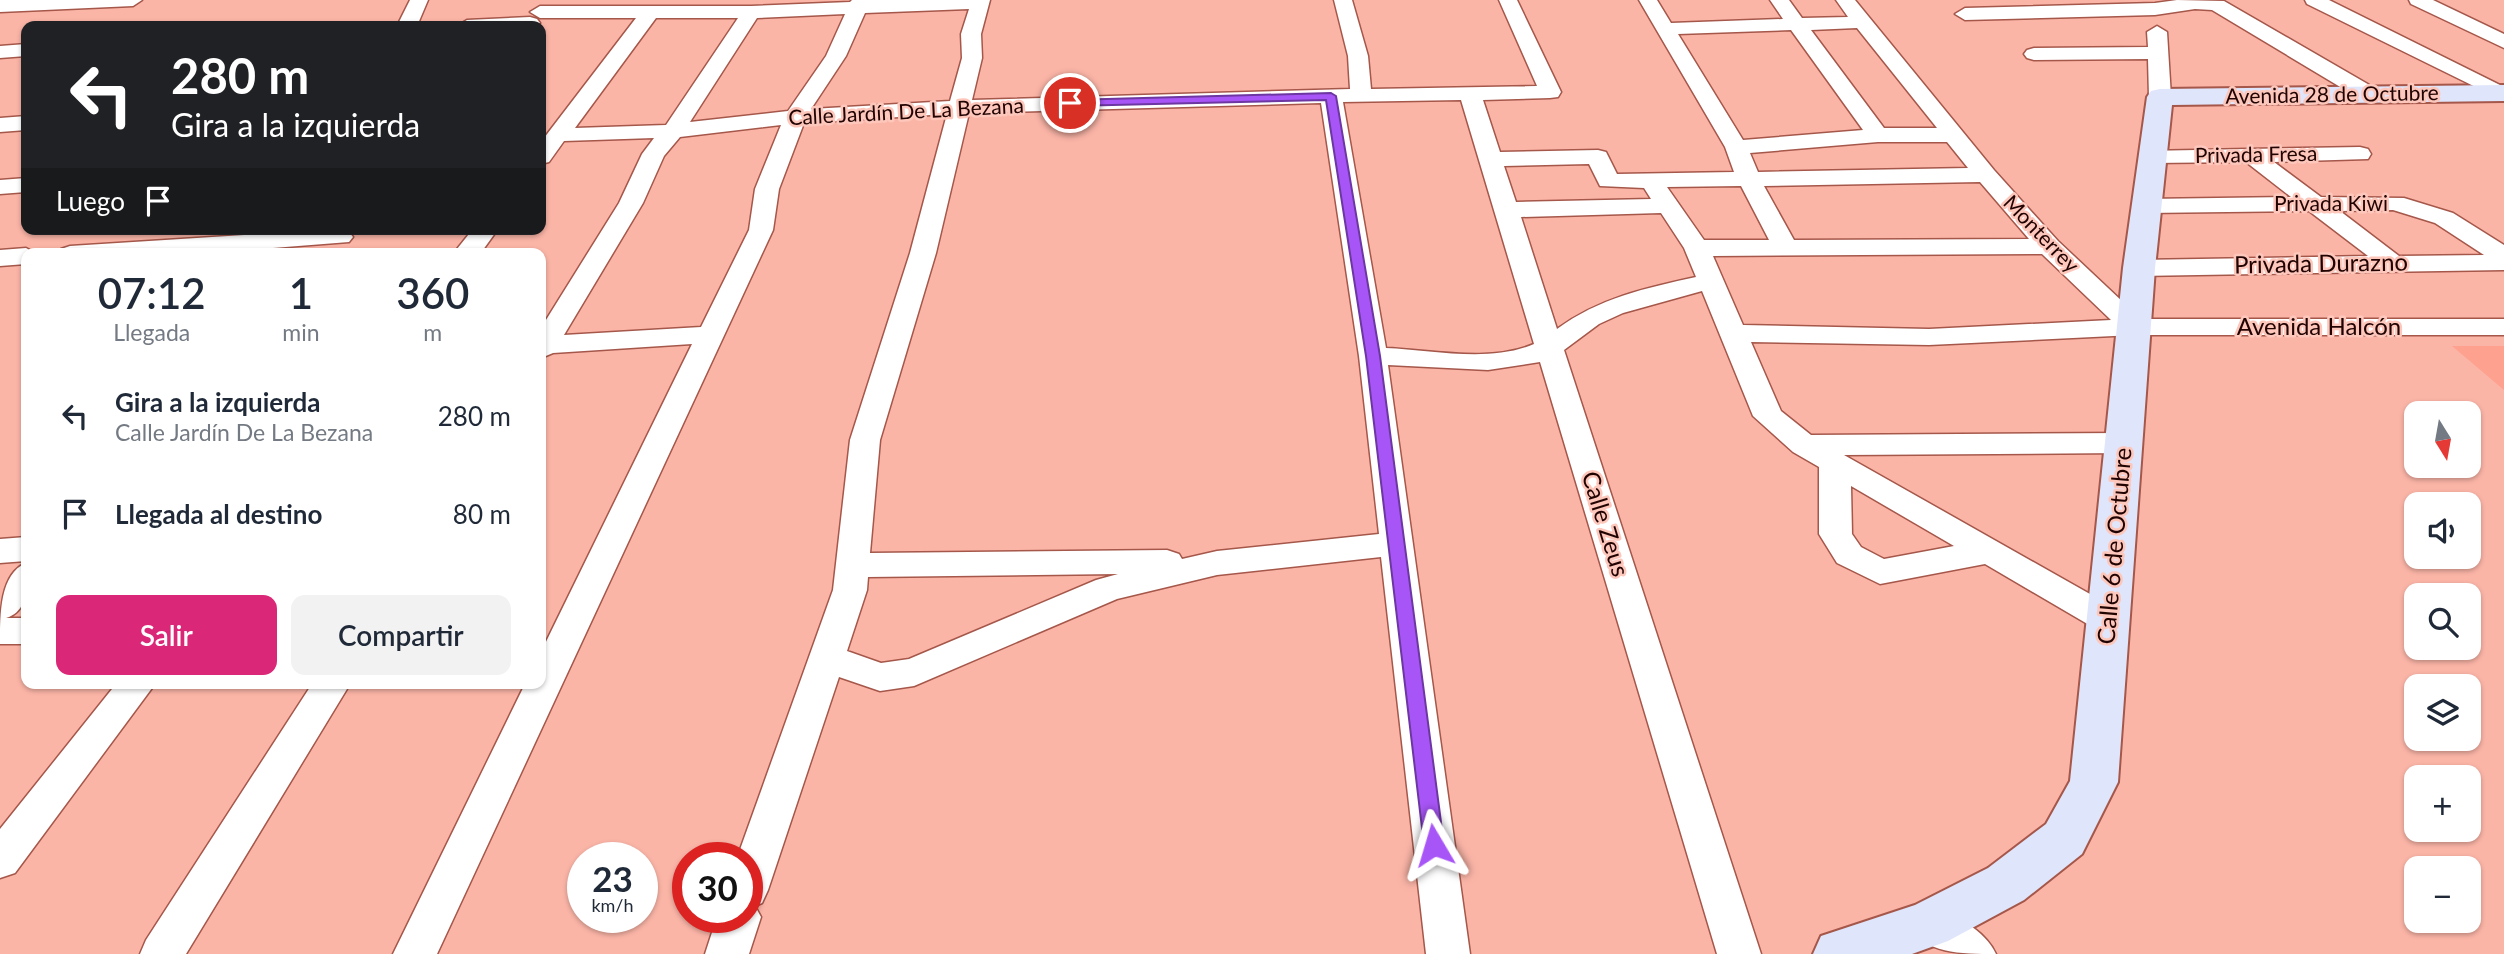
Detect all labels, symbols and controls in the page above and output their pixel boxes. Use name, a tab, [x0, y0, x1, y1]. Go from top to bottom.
text: 280 m	[171, 46, 309, 104]
icon: left	[56, 49, 147, 140]
pin	[1040, 73, 1100, 133]
street label: Avenida 28 de Octubre	[2225, 79, 2439, 108]
icon: arrive	[1051, 84, 1089, 122]
street label: Calle Jardín De La Bezana	[788, 92, 1024, 129]
text: Gira a la izquierda	[171, 105, 420, 144]
street label: Privada Fresa	[2195, 140, 2317, 167]
icon: arrive	[139, 182, 177, 220]
text: Luego	[56, 185, 125, 217]
street label: Monterrey	[1999, 189, 2085, 277]
street label: Privada Kiwi	[2274, 190, 2388, 215]
street label: Privada Durazno	[2234, 246, 2408, 279]
text: 07:12	[98, 268, 206, 318]
text: 1	[289, 268, 313, 318]
text: 360	[396, 268, 469, 318]
street label: Avenida Halcón	[2237, 311, 2401, 340]
text: Llegada	[113, 318, 190, 346]
text: min	[282, 318, 320, 346]
text: m	[423, 318, 442, 346]
text: Gira a la izquierda	[115, 386, 321, 418]
icon: left	[56, 397, 94, 435]
text: 280 m	[438, 400, 511, 432]
north arrow	[2404, 401, 2482, 478]
map controls	[2404, 401, 2481, 933]
text: Calle Jardín De La Bezana	[115, 418, 373, 446]
street label: Calle 6 de Octubre	[2090, 446, 2137, 645]
street label: Calle Zeus	[1577, 467, 1636, 580]
button: sound	[2404, 492, 2481, 569]
icon: arrive	[56, 495, 94, 533]
text: Llegada al destino	[115, 498, 322, 530]
text: 80 m	[453, 498, 511, 530]
button: search	[2404, 583, 2481, 660]
button: Salir	[56, 595, 277, 675]
button: Compartir	[291, 595, 511, 675]
button: layers	[2404, 674, 2481, 751]
button: +	[2404, 765, 2481, 842]
position arrow	[1397, 808, 1471, 882]
speed limit sign: 30	[672, 842, 763, 933]
button: −	[2404, 856, 2481, 933]
text: 23	[592, 857, 633, 899]
text: km/h	[591, 894, 634, 916]

